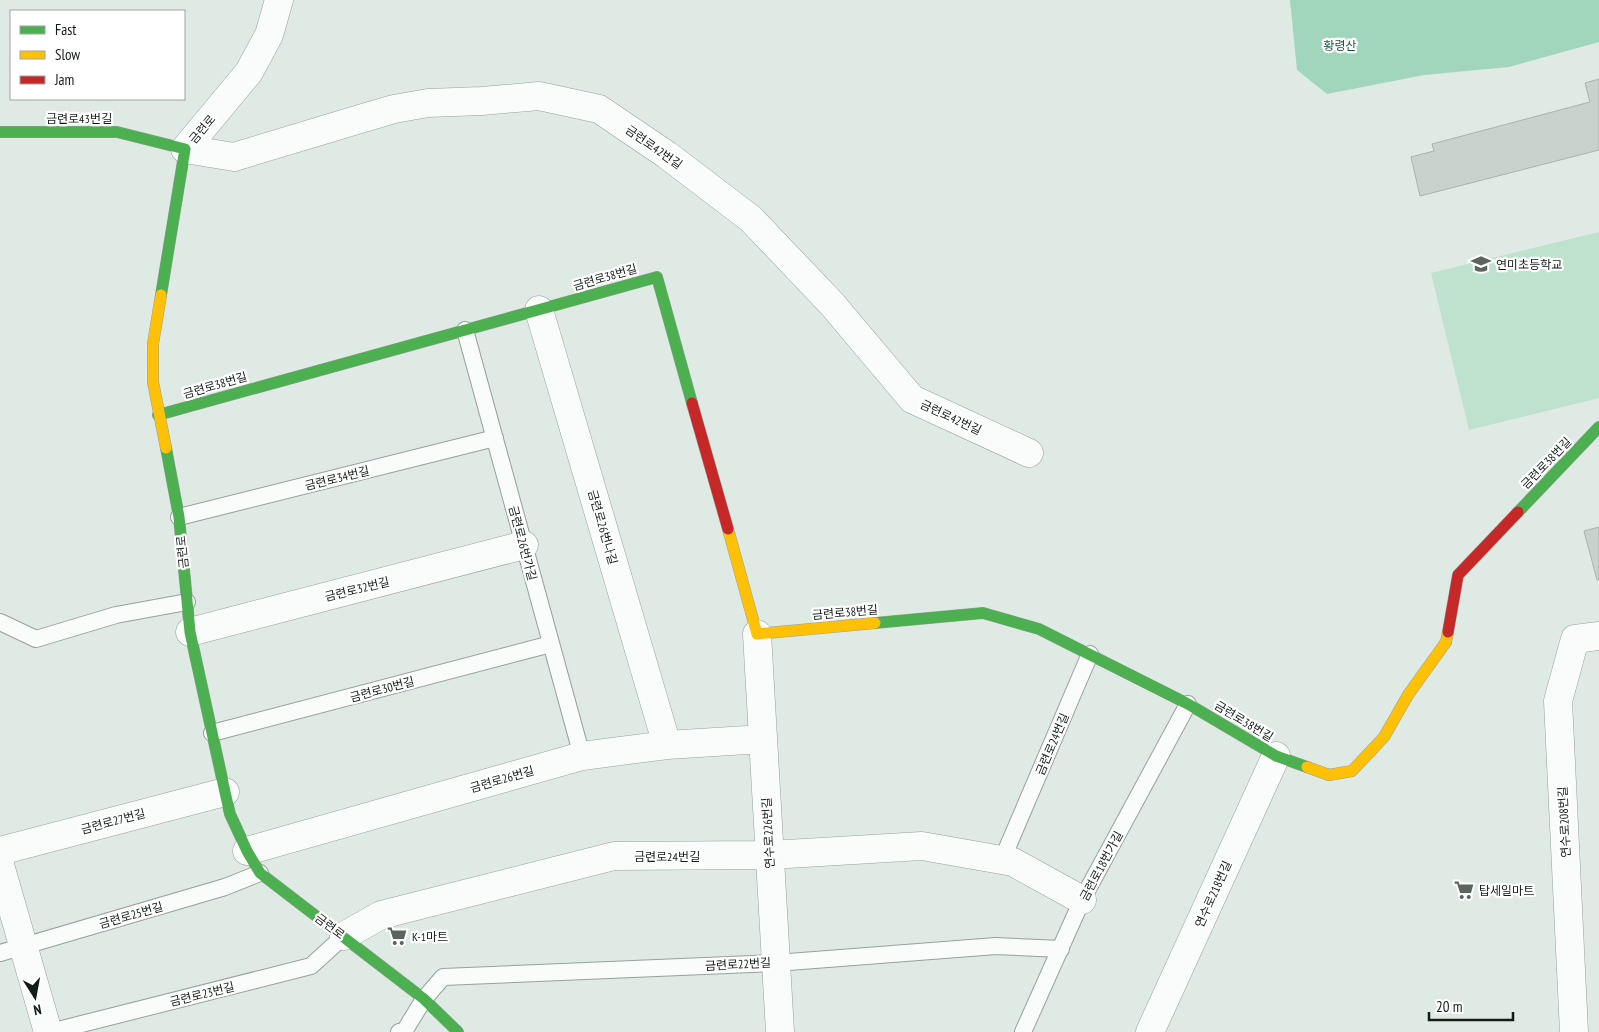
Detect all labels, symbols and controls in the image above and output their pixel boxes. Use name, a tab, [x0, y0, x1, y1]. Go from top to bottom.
legend	[10, 10, 185, 100]
text: Fast	[55, 20, 76, 39]
park label: 황령산	[1323, 38, 1357, 53]
text: Slow	[55, 45, 80, 64]
text: Jam	[54, 70, 74, 89]
street label: 금련로43번길	[46, 111, 112, 126]
street label: 금련로	[186, 111, 218, 147]
street label: 금련로42번길	[623, 122, 685, 172]
school or university icon: 연미초등학교	[1470, 253, 1492, 275]
place label: 연미초등학교	[1496, 257, 1562, 272]
street label: 금련로38번길	[571, 261, 639, 293]
street label: 금련로38번길	[181, 369, 249, 401]
street label: 금련로42번길	[918, 396, 984, 438]
street label: 금련로38번길	[1518, 434, 1574, 492]
street label: 금련로34번길	[303, 463, 371, 493]
street label: 금련로26번나길	[585, 488, 621, 566]
street label: 금련로26번가길	[506, 504, 540, 582]
street label: 금련로	[173, 535, 191, 569]
street label: 금련로32번길	[323, 574, 391, 604]
street label: 금련로38번길	[811, 602, 879, 622]
street label: 금련로30번길	[348, 673, 416, 705]
street label: 금련로38번길	[1212, 698, 1276, 744]
street label: 금련로24번길	[1032, 711, 1072, 777]
street label: 금련로26번길	[468, 763, 536, 795]
street label: 연수로208번길	[1555, 786, 1573, 858]
street label: 연수로226번길	[759, 797, 777, 869]
street label: 금련로27번길	[79, 805, 147, 837]
street label: 금련로18번가길	[1076, 828, 1126, 904]
street label: 금련로24번길	[634, 849, 700, 864]
street label: 연수로218번길	[1192, 858, 1234, 930]
supermarket icon: 탑세일마트	[1453, 879, 1475, 901]
place label: 탑세일마트	[1479, 883, 1534, 898]
street label: 금련로25번길	[97, 899, 165, 931]
street label: 금련로	[312, 910, 348, 942]
supermarket icon: K-1마트	[386, 925, 408, 947]
place label: K-1마트	[412, 929, 448, 944]
street label: 금련로22번길	[705, 955, 771, 973]
north arrow	[10, 972, 60, 1022]
street label: 금련로23번길	[168, 979, 236, 1009]
scale bar	[1429, 990, 1513, 1022]
text: 20 m	[1436, 997, 1462, 1016]
text: N	[32, 1000, 43, 1019]

